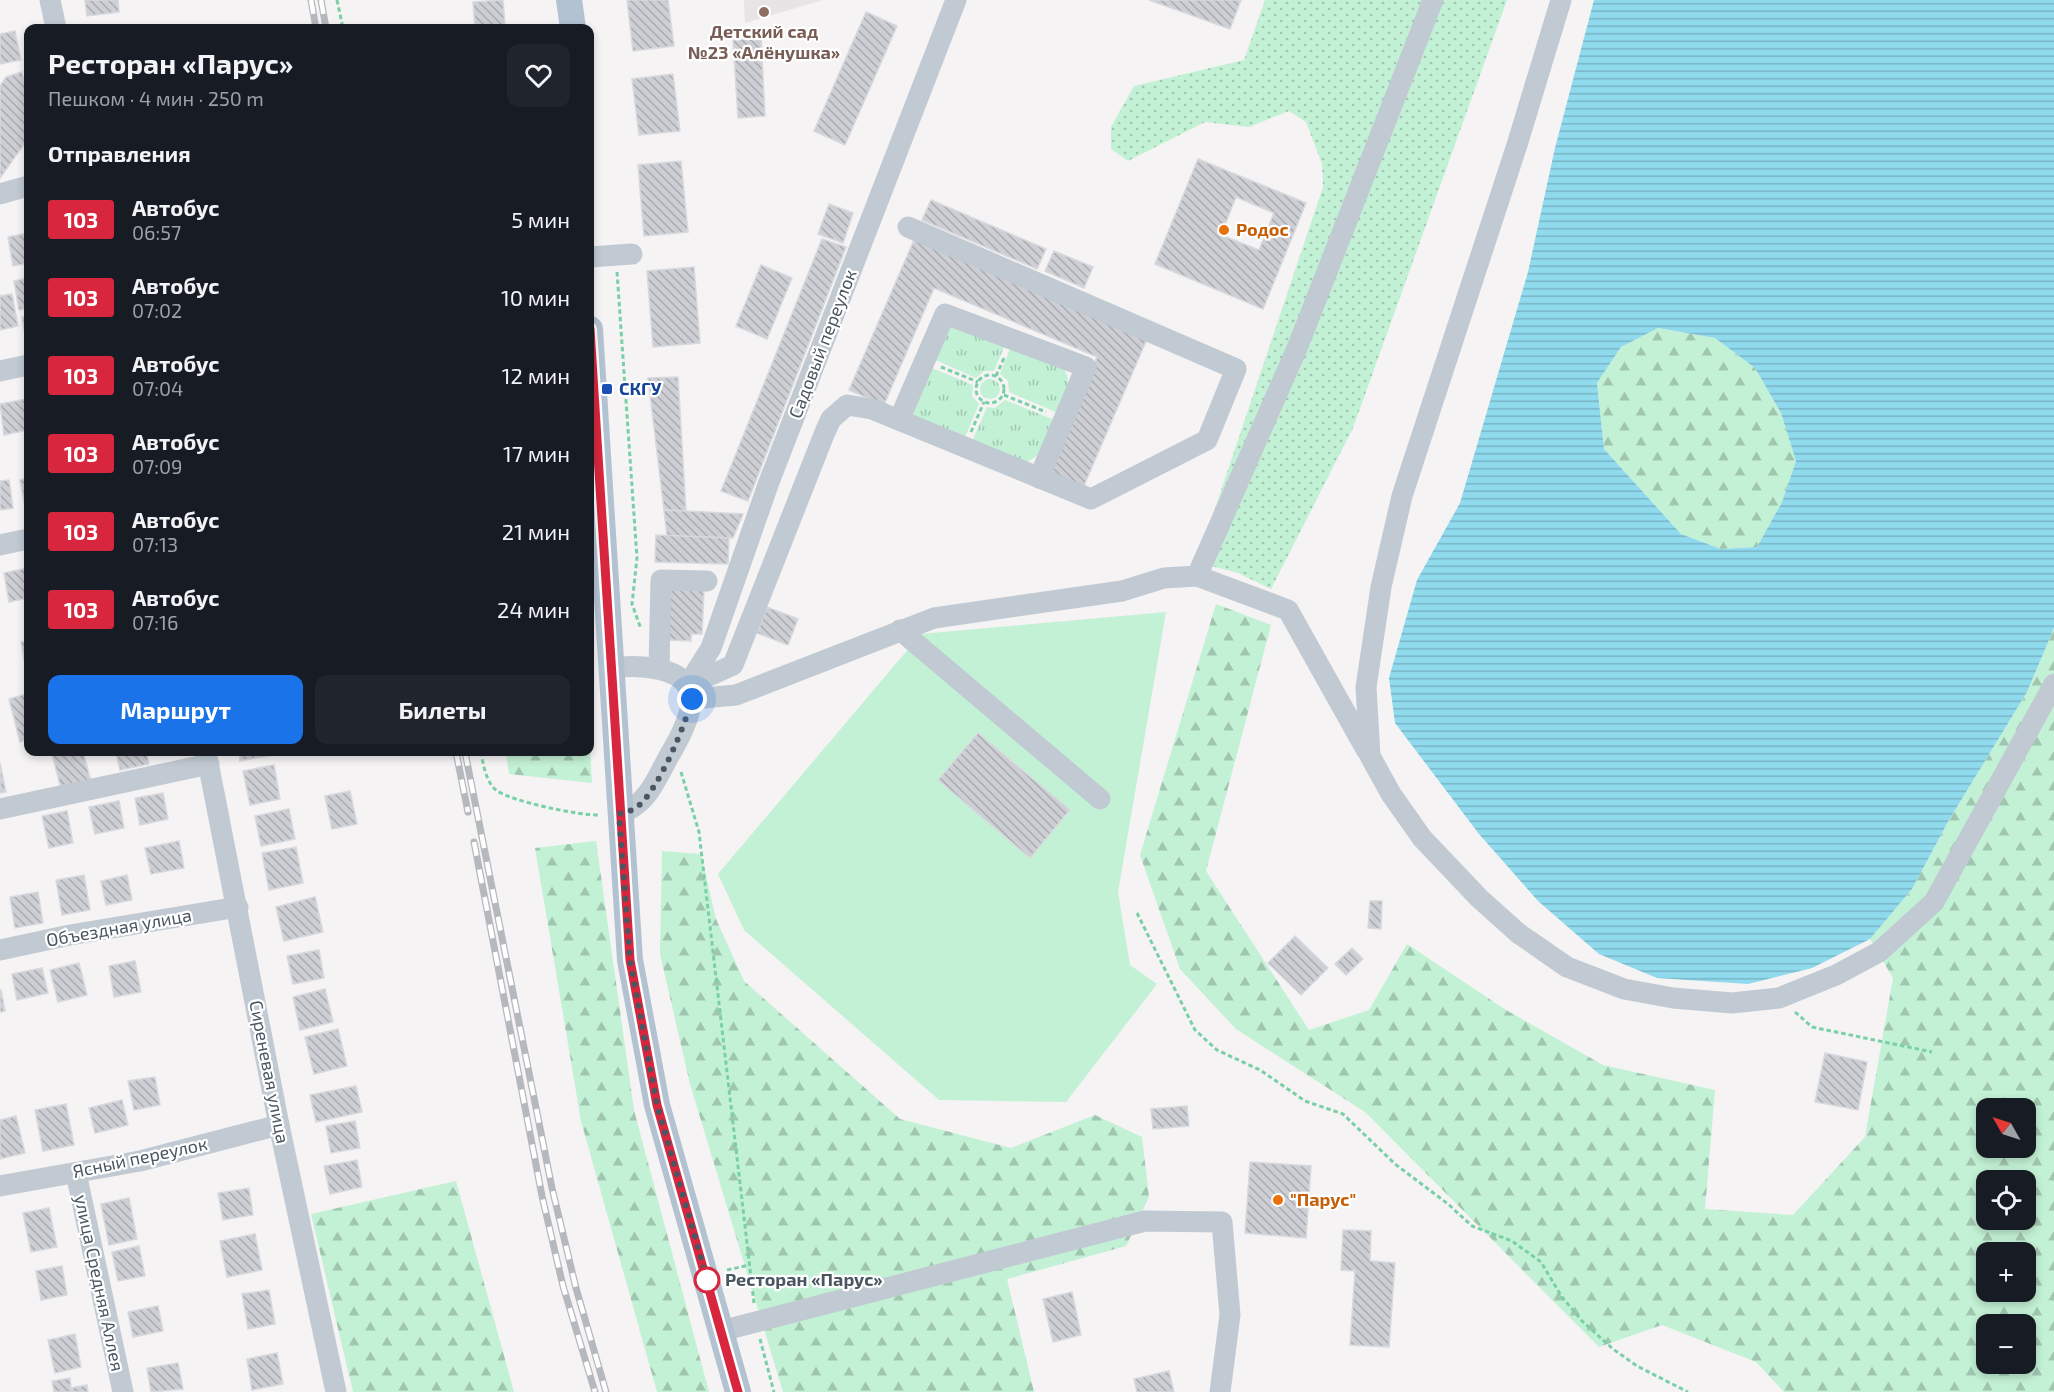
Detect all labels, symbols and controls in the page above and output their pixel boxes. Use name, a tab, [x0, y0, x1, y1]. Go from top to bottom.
marker: Детский сад №23 «Алёнушка»	[757, 5, 771, 19]
place label: Детский сад №23 «Алёнушка»	[688, 20, 840, 63]
button: heart	[507, 44, 570, 107]
text: Ресторан «Парус»	[48, 46, 293, 80]
text: Пешком · 4 мин · 250 m	[48, 86, 264, 110]
text: Отправления	[48, 140, 191, 166]
text: Автобус	[132, 194, 220, 220]
text: 5 мин	[511, 206, 570, 232]
text: 103	[64, 207, 98, 232]
place label: Родос	[1236, 218, 1289, 240]
text: 06:57	[132, 220, 181, 244]
marker: Родос	[1217, 223, 1231, 237]
street label: Садовый переулок	[784, 266, 861, 421]
text: Автобус	[132, 272, 220, 298]
text: 10 мин	[501, 284, 570, 310]
text: 103	[64, 285, 98, 310]
text: 07:02	[132, 298, 182, 322]
text: Автобус	[132, 350, 220, 376]
text: 12 мин	[502, 362, 570, 388]
text: 103	[64, 363, 98, 388]
text: 07:04	[132, 376, 183, 400]
place label: СКГУ	[619, 377, 662, 399]
marker: СКГУ	[600, 382, 614, 396]
text: Автобус	[132, 428, 220, 454]
text: 17 мин	[503, 440, 570, 466]
text: 103	[64, 441, 98, 466]
text: 07:09	[132, 454, 183, 478]
text: Автобус	[132, 506, 220, 532]
text: 21 мин	[502, 518, 570, 544]
text: 103	[64, 519, 98, 544]
text: 07:13	[132, 532, 178, 556]
text: Автобус	[132, 584, 220, 610]
text: 24 мин	[497, 596, 570, 622]
text: 103	[64, 597, 98, 622]
text: 07:16	[132, 610, 178, 634]
button: Маршрут	[48, 675, 303, 744]
button: Билеты	[315, 675, 570, 744]
your location	[677, 684, 707, 714]
street label: Объездная улица	[44, 903, 193, 951]
street label: Сиреневая улица	[245, 998, 295, 1145]
north arrow	[1976, 1098, 2036, 1158]
map controls	[1976, 1098, 2036, 1374]
street label: Ясный переулок	[70, 1132, 209, 1182]
button: locate	[1976, 1170, 2036, 1230]
place label: "Парус"	[1290, 1188, 1356, 1210]
street label: улица Средняя Аллея	[70, 1192, 129, 1373]
marker: "Парус"	[1271, 1193, 1285, 1207]
button: +	[1976, 1242, 2036, 1302]
marker: Ресторан «Парус»	[694, 1267, 720, 1293]
place label: Ресторан «Парус»	[725, 1268, 883, 1290]
button: −	[1976, 1314, 2036, 1374]

